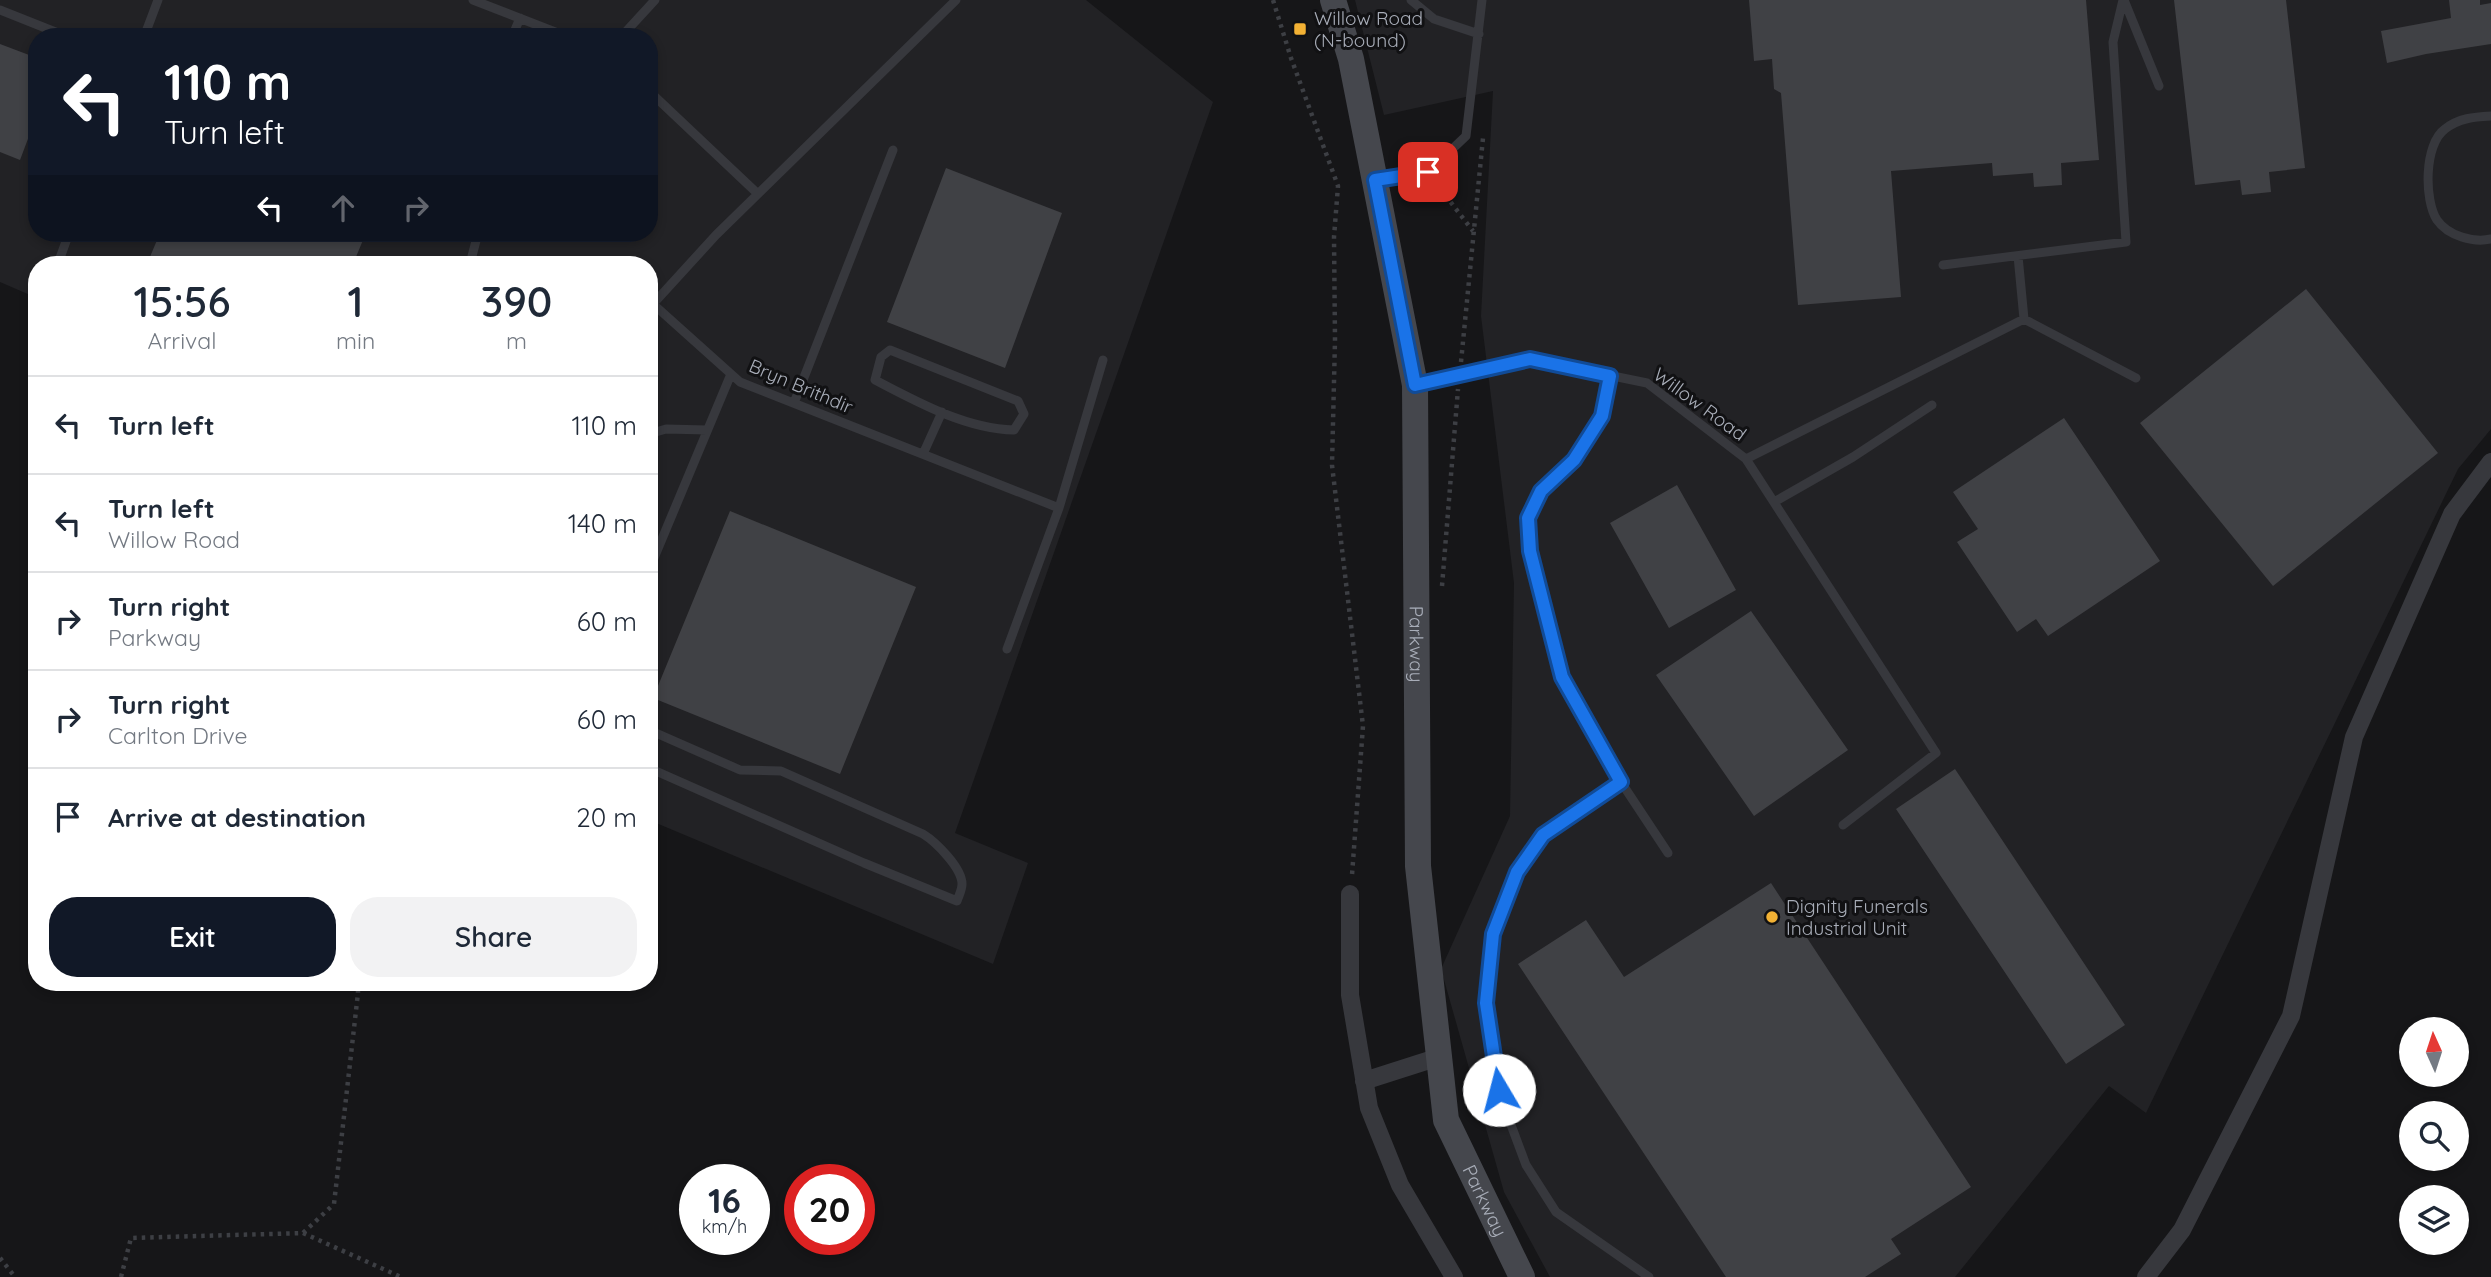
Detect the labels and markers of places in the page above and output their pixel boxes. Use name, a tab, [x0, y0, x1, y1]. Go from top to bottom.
place label: Willow Road (N-bound)	[1314, 6, 1423, 52]
marker: Willow Road (N-bound)	[1292, 21, 1308, 37]
pin	[1398, 142, 1458, 202]
place label: Dignity Funerals Industrial Unit	[1786, 894, 1928, 940]
marker: Dignity Funerals Industrial Unit	[1764, 909, 1780, 925]

